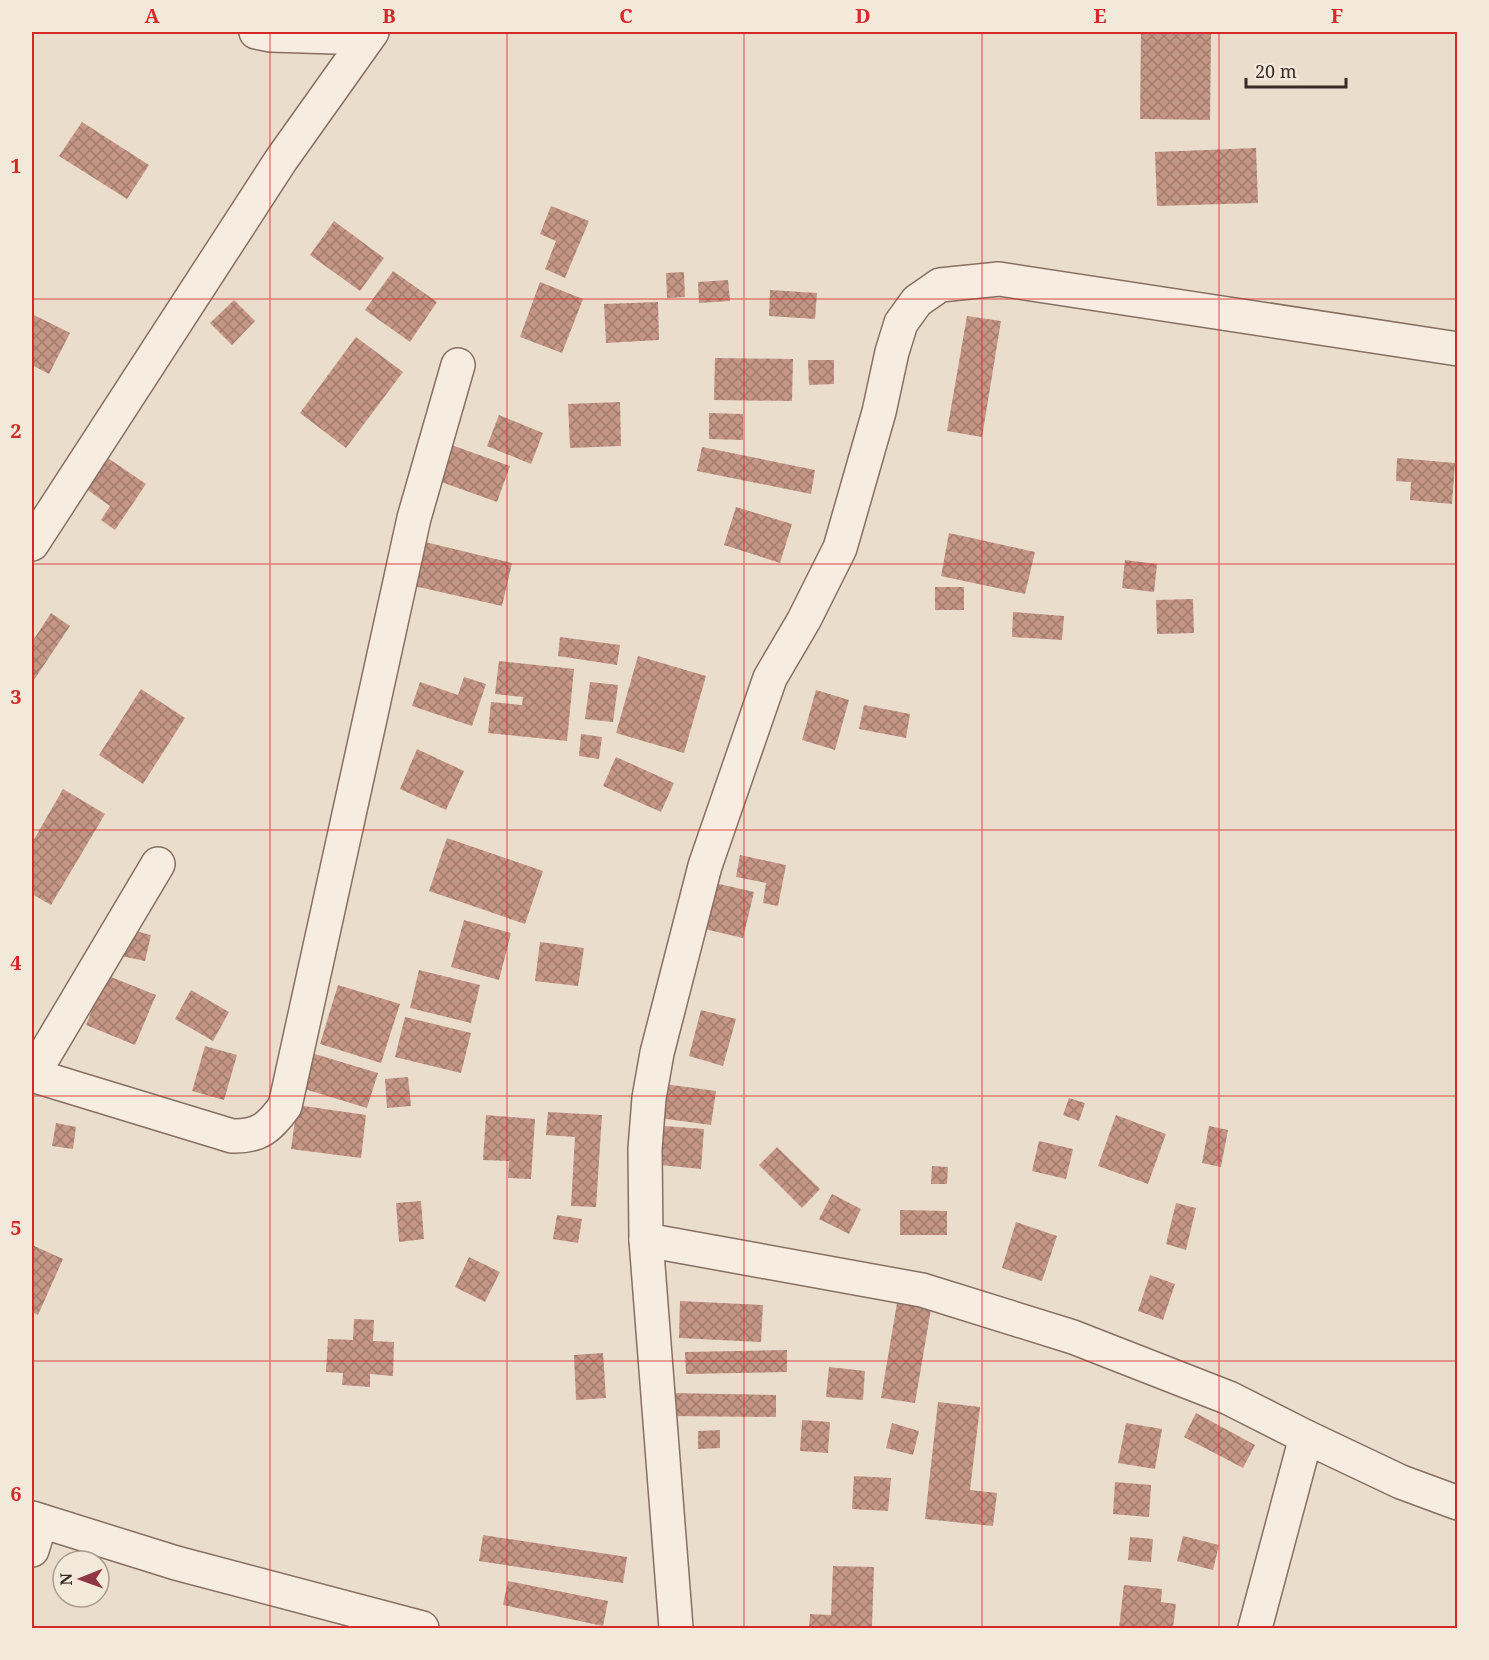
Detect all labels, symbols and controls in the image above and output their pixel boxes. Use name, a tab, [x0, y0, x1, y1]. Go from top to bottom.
text: A	[144, 2, 160, 29]
text: B	[382, 2, 396, 29]
text: C	[619, 2, 633, 29]
text: D	[855, 2, 871, 29]
text: E	[1093, 2, 1107, 29]
text: F	[1331, 2, 1343, 29]
scale bar	[1246, 51, 1346, 89]
text: 20 m	[1255, 59, 1297, 83]
text: 1	[10, 152, 22, 179]
text: 2	[10, 417, 22, 444]
text: 3	[10, 683, 22, 710]
text: 4	[10, 949, 22, 976]
text: 5	[10, 1214, 22, 1241]
text: 6	[10, 1480, 22, 1507]
north arrow	[51, 1549, 111, 1609]
text: N	[55, 1572, 77, 1586]

